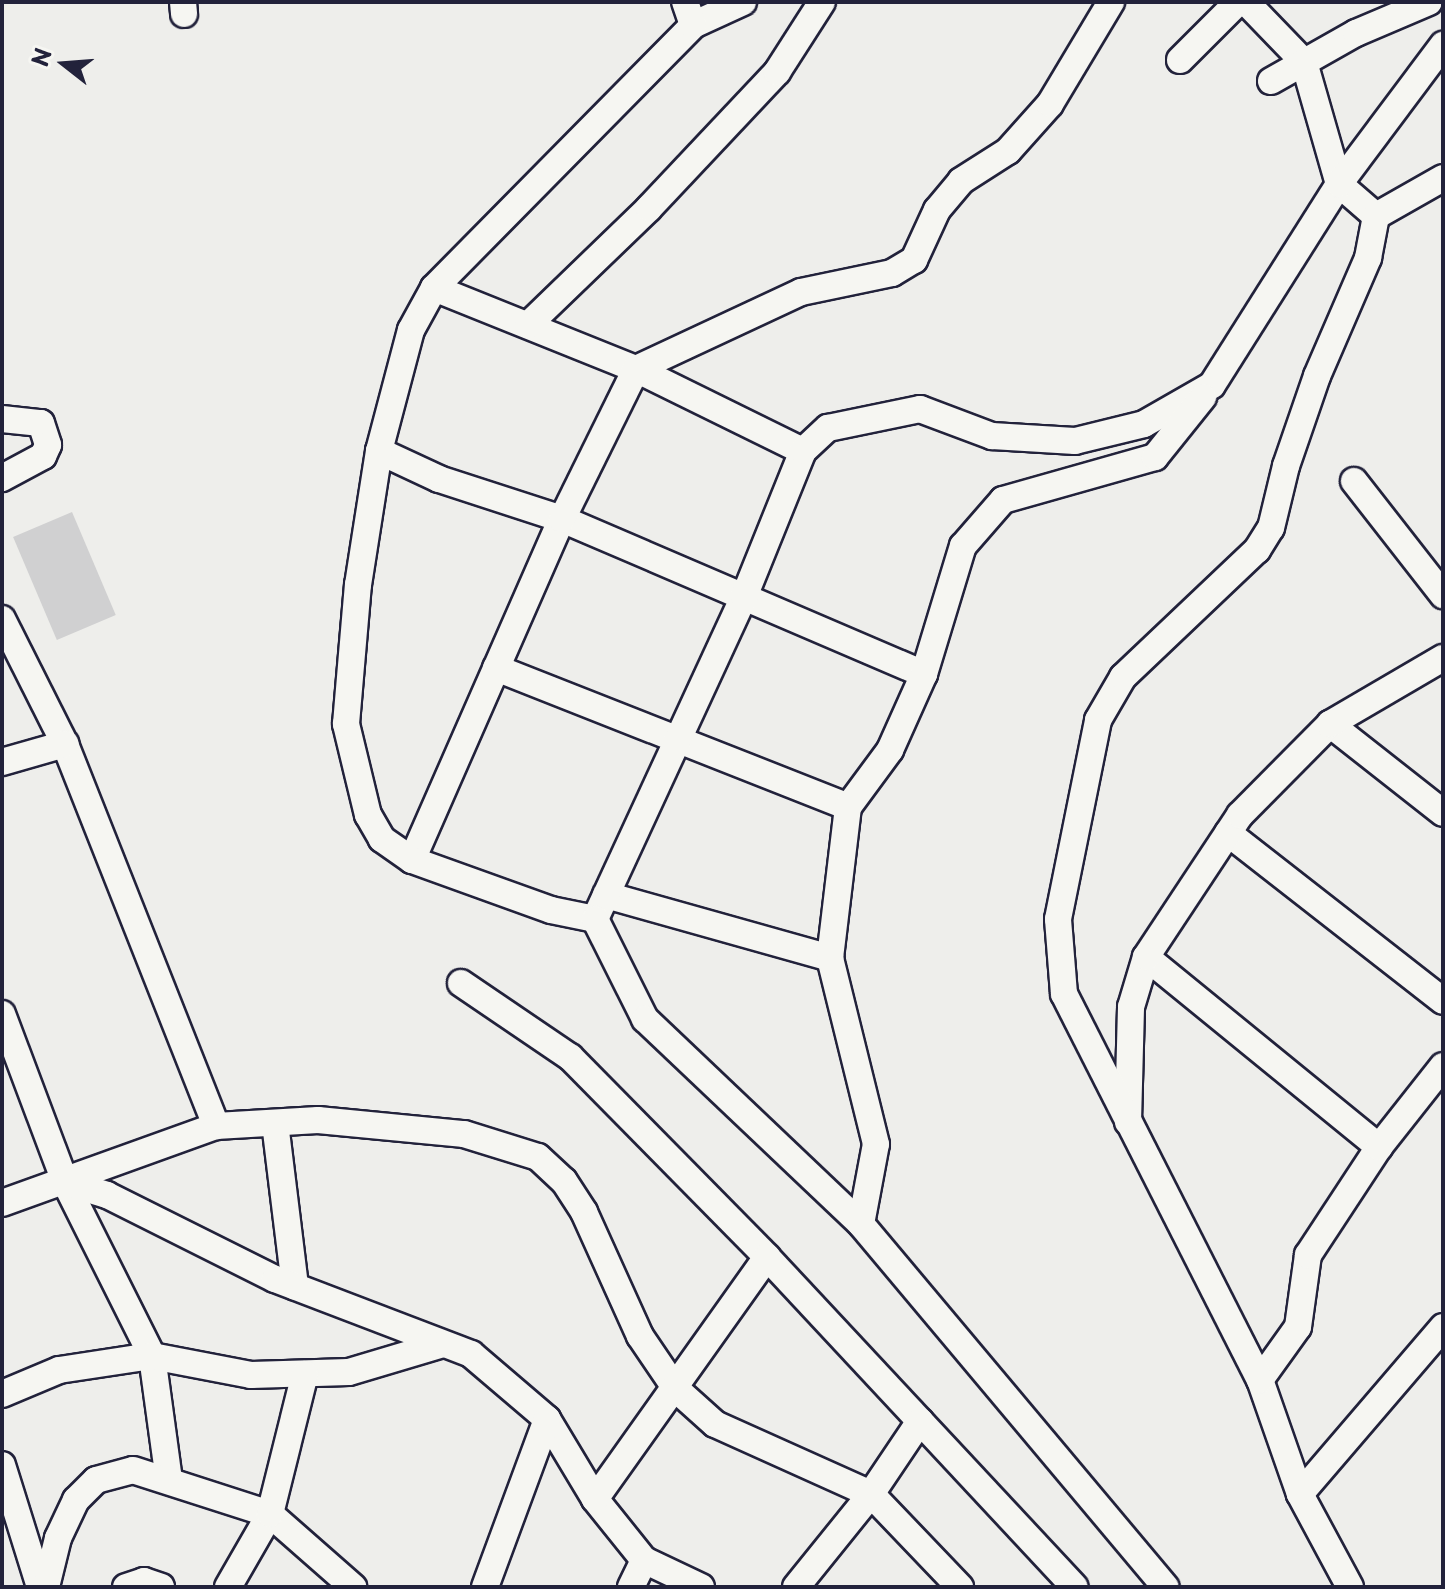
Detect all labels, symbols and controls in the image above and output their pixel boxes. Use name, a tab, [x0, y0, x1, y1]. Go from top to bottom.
north arrow	[24, 24, 104, 104]
text: N	[22, 44, 59, 70]

